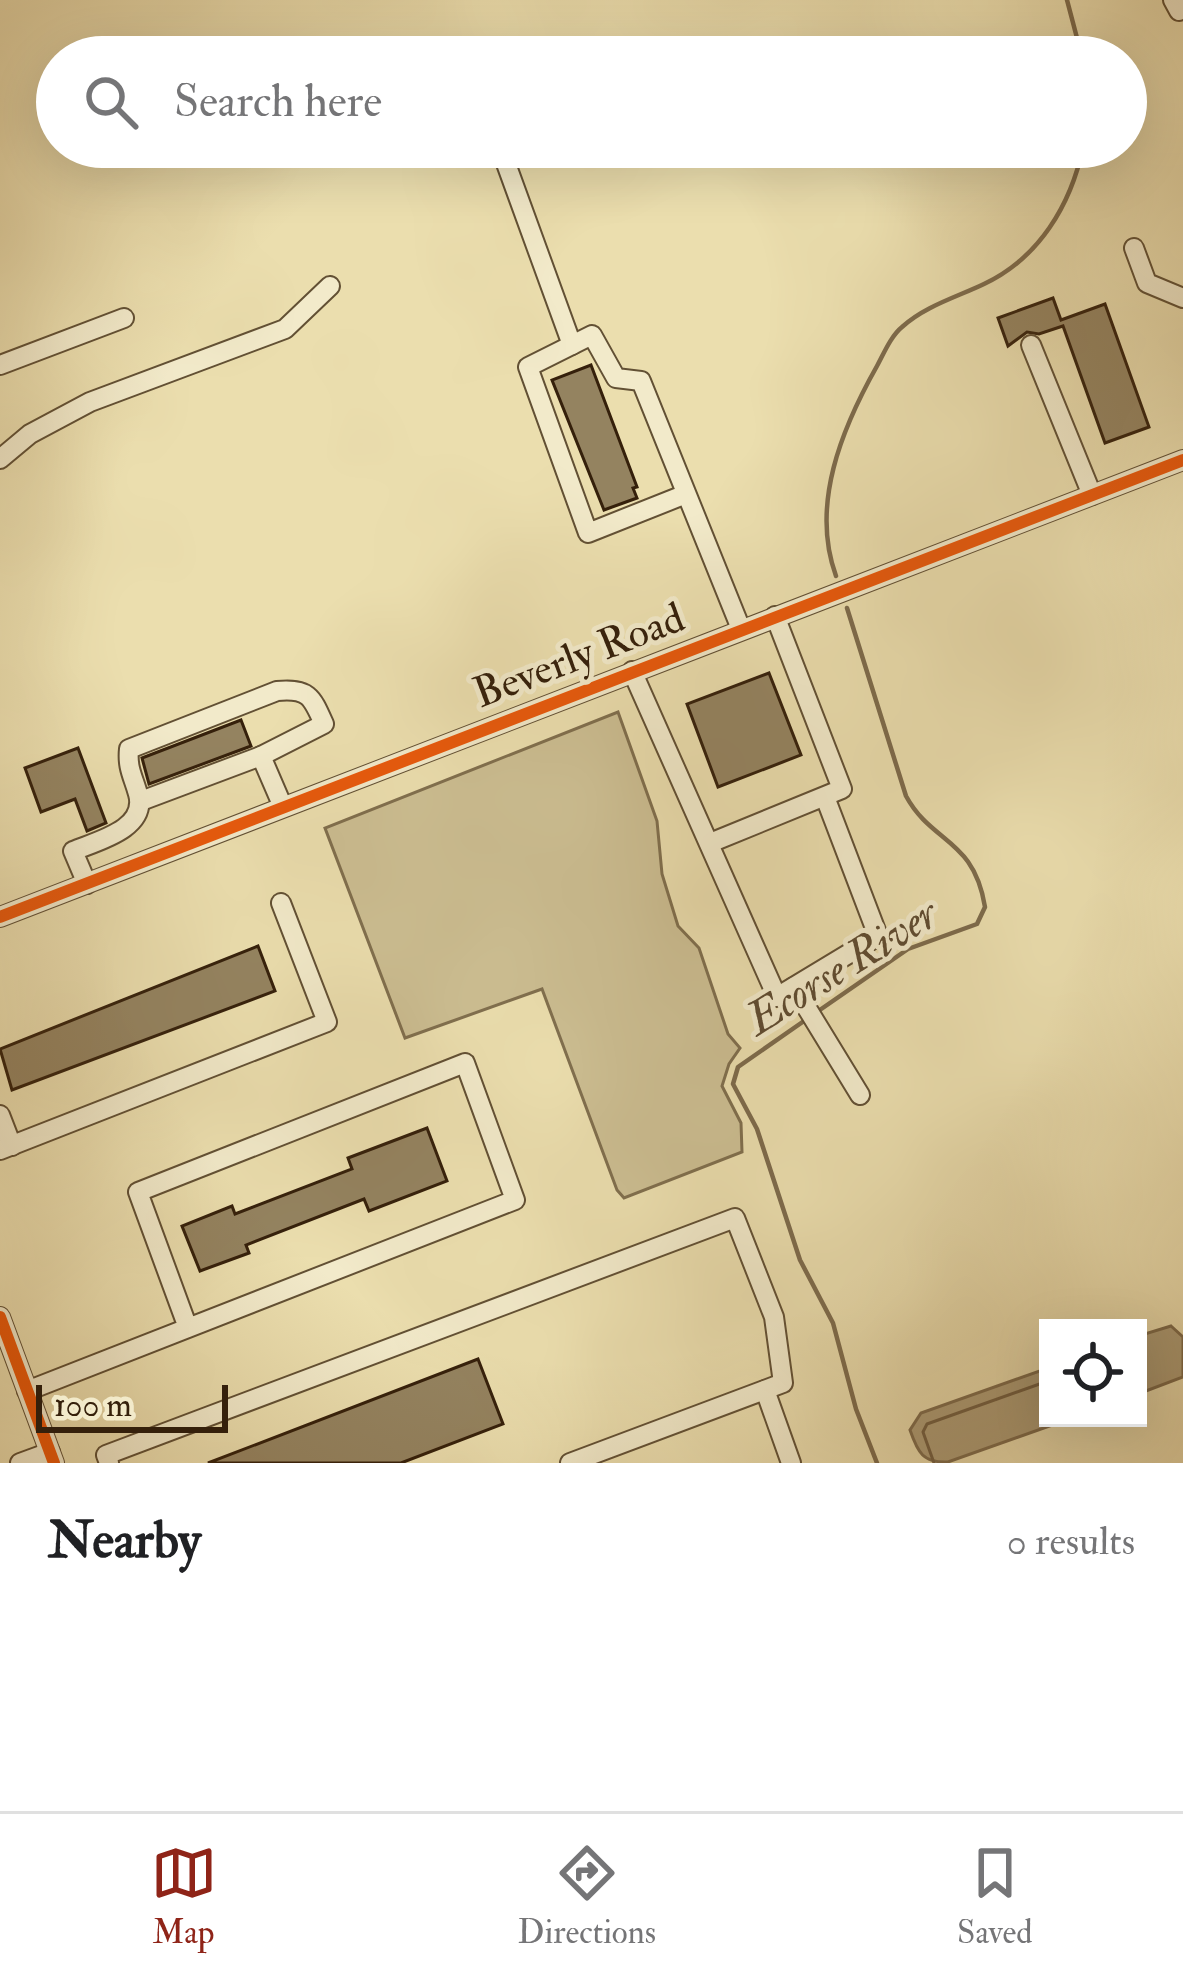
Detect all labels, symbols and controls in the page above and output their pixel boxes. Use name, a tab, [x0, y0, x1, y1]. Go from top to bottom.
search box	[36, 36, 1147, 168]
icon: search	[78, 69, 144, 135]
text: Search here	[174, 74, 382, 130]
street label: Beverly Road	[466, 592, 692, 720]
water label: Ecorse River	[733, 885, 950, 1049]
map controls	[1039, 1319, 1147, 1427]
button: locate	[1039, 1319, 1147, 1427]
scale bar	[36, 1379, 228, 1432]
text: 100 m	[54, 1385, 132, 1426]
text: Nearby	[48, 1509, 201, 1573]
text: 0 results	[1007, 1517, 1135, 1566]
tab: Map	[151, 1840, 217, 1953]
tab: Directions	[518, 1840, 656, 1953]
tab: Saved	[957, 1840, 1032, 1953]

